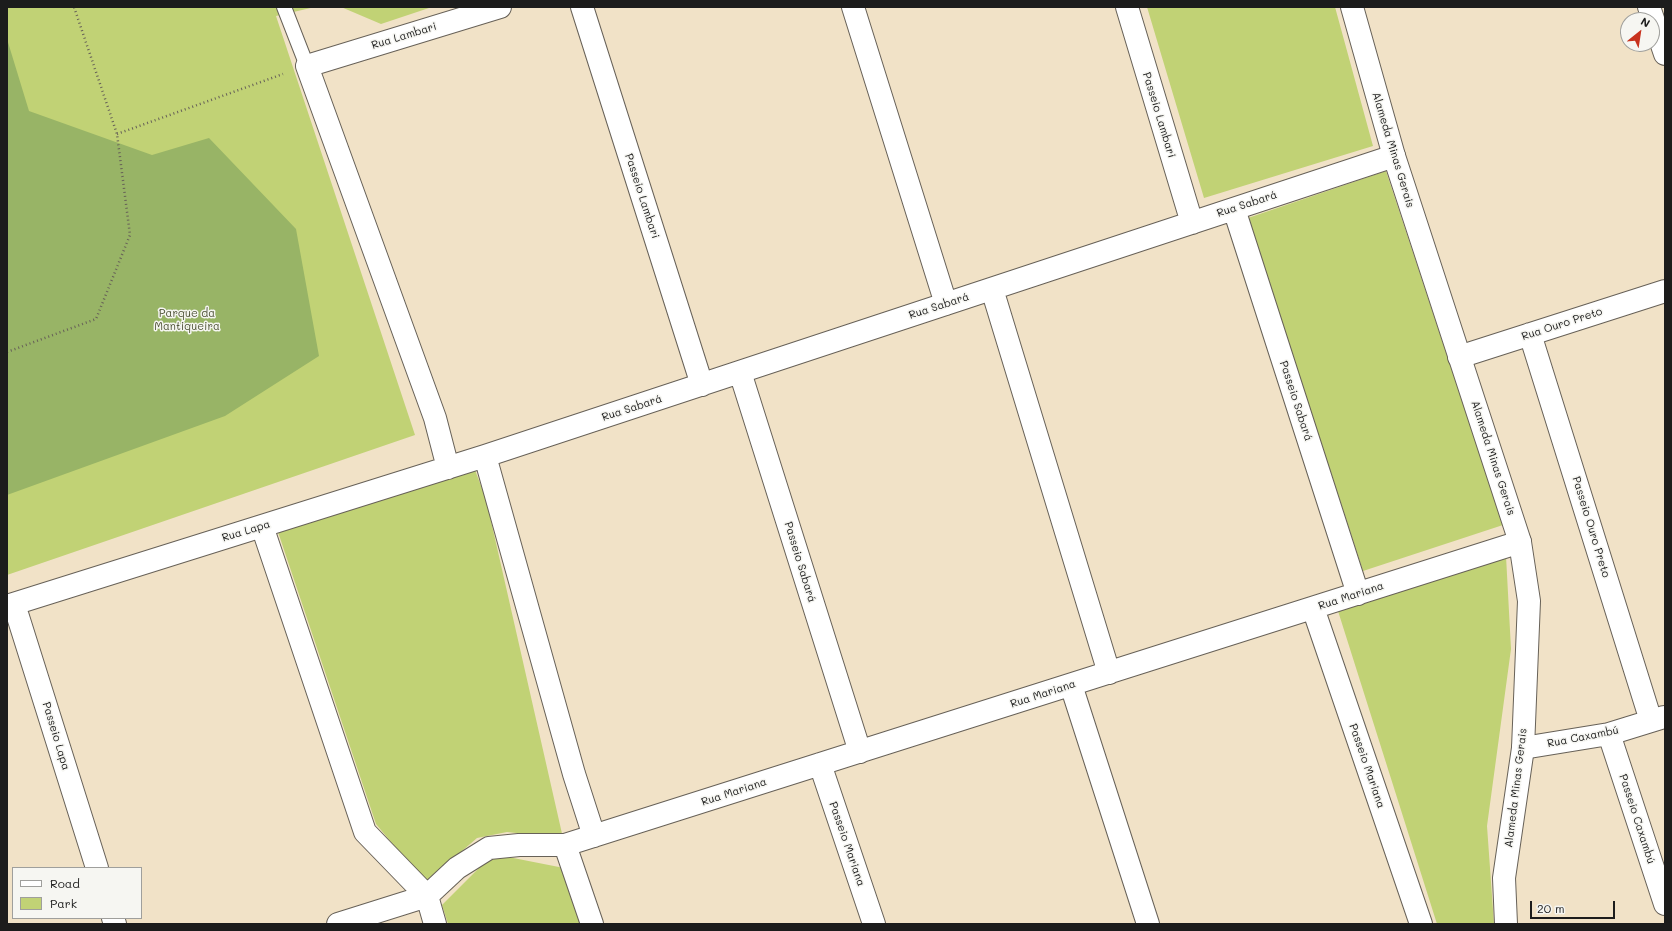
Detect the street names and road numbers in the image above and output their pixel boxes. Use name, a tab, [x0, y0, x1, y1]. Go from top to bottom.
street label: Rua Lambari	[370, 20, 438, 52]
street label: Passeio Lambari	[1140, 71, 1178, 159]
street label: Alameda Minas Gerais	[1369, 91, 1417, 209]
street label: Passeio Lambari	[622, 152, 662, 240]
street label: Rua Sabará	[1215, 188, 1279, 220]
street label: Rua Sabará	[907, 290, 971, 322]
street label: Rua Ouro Preto	[1520, 305, 1604, 343]
street label: Passeio Sabará	[1277, 359, 1315, 443]
street label: Rua Sabará	[600, 392, 664, 424]
street label: Alameda Minas Gerais	[1468, 399, 1518, 517]
street label: Passeio Ouro Preto	[1569, 475, 1613, 579]
street label: Rua Lapa	[220, 517, 272, 545]
street label: Passeio Sabará	[781, 520, 819, 604]
street label: Rua Mariana	[1317, 579, 1385, 613]
street label: Rua Mariana	[1009, 677, 1077, 711]
street label: Passeio Lapa	[39, 700, 73, 772]
street label: Passeio Mariana	[1346, 722, 1388, 810]
street label: Rua Caxambú	[1546, 724, 1620, 750]
street label: Alameda Minas Gerais	[1502, 728, 1530, 848]
street label: Passeio Caxambú	[1616, 773, 1658, 865]
street label: Rua Mariana	[700, 775, 768, 809]
street label: Passeio Mariana	[826, 800, 868, 888]

